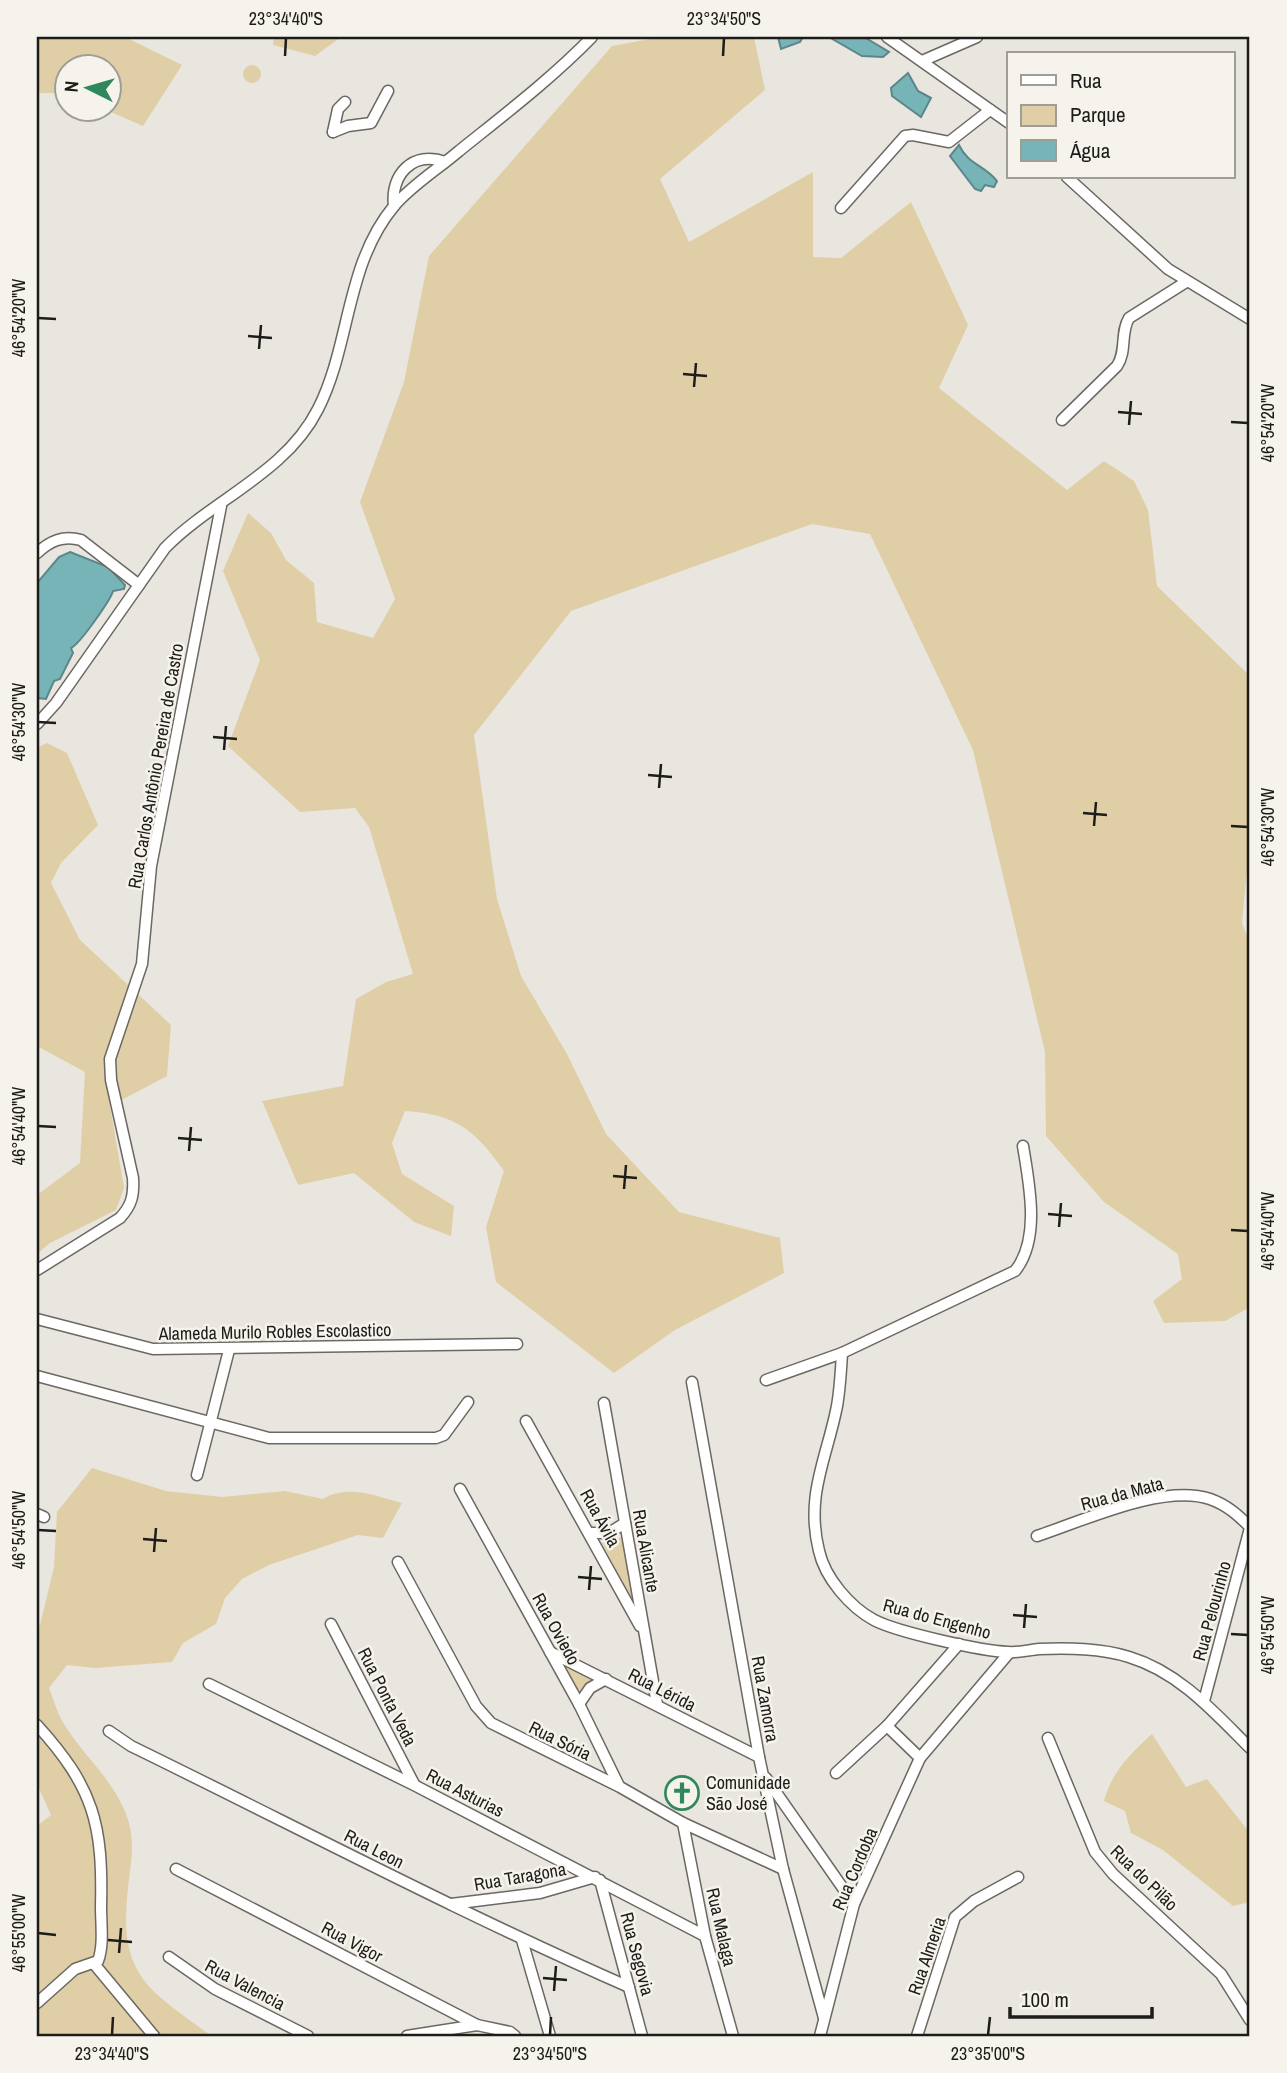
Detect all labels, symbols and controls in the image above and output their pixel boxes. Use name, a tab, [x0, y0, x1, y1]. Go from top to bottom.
text: 23°34'40"S	[249, 6, 323, 31]
text: 23°34'50"S	[687, 6, 761, 31]
north arrow	[52, 52, 122, 122]
legend	[1007, 52, 1234, 178]
text: Rua	[1070, 66, 1102, 95]
text: N	[58, 80, 85, 93]
text: Parque	[1070, 100, 1126, 129]
text: Água	[1069, 136, 1111, 165]
text: 46°54'20"W	[6, 279, 31, 357]
text: 46°54'20"W	[1255, 384, 1280, 462]
street label: Rua Carlos Antônio Pereira de Castro	[122, 641, 189, 890]
text: 46°54'30"W	[6, 683, 31, 761]
text: 46°54'30"W	[1255, 788, 1280, 866]
text: 46°54'40"W	[6, 1087, 31, 1165]
text: 46°54'40"W	[1255, 1192, 1280, 1270]
street label: Alameda Murilo Robles Escolastico	[157, 1317, 392, 1346]
street label: Rua da Mata	[1078, 1471, 1166, 1517]
street label: Rua Ávila	[574, 1484, 627, 1551]
text: 46°54'50"W	[6, 1491, 31, 1569]
street label: Rua Alicante	[627, 1508, 666, 1594]
street label: Rua Pelourinho	[1186, 1558, 1237, 1664]
street label: Rua Oviedo	[526, 1588, 586, 1669]
street label: Rua do Engenho	[880, 1592, 994, 1645]
text: 46°54'50"W	[1255, 1596, 1280, 1674]
street label: Rua Ponta Veda	[352, 1643, 423, 1750]
street label: Rua Zamorra	[746, 1654, 785, 1744]
street label: Rua Lérida	[624, 1662, 700, 1717]
street label: Rua Sória	[525, 1715, 596, 1766]
street label: Rua Asturias	[422, 1762, 509, 1823]
place label: Comunidade São José	[706, 1770, 791, 1816]
church icon: Comunidade São José	[663, 1774, 701, 1812]
street label: Rua Leon	[340, 1823, 408, 1874]
street label: Rua Cordoba	[826, 1824, 883, 1914]
street label: Rua do Pilão	[1105, 1839, 1184, 1916]
street label: Rua Taragona	[472, 1856, 568, 1897]
street label: Rua Malaga	[700, 1885, 743, 1968]
text: 46°55'00"W	[6, 1894, 31, 1972]
street label: Rua Segovia	[614, 1909, 661, 1998]
street label: Rua Almeria	[901, 1913, 952, 1998]
street label: Rua Vigor	[317, 1915, 387, 1968]
street label: Rua Valencia	[201, 1953, 290, 2016]
scale bar	[1010, 1975, 1152, 2019]
text: 100 m	[1021, 1985, 1069, 2014]
text: 23°34'40"S	[75, 2041, 149, 2066]
text: 23°34'50"S	[513, 2041, 587, 2066]
text: 23°35'00"S	[951, 2041, 1025, 2066]

